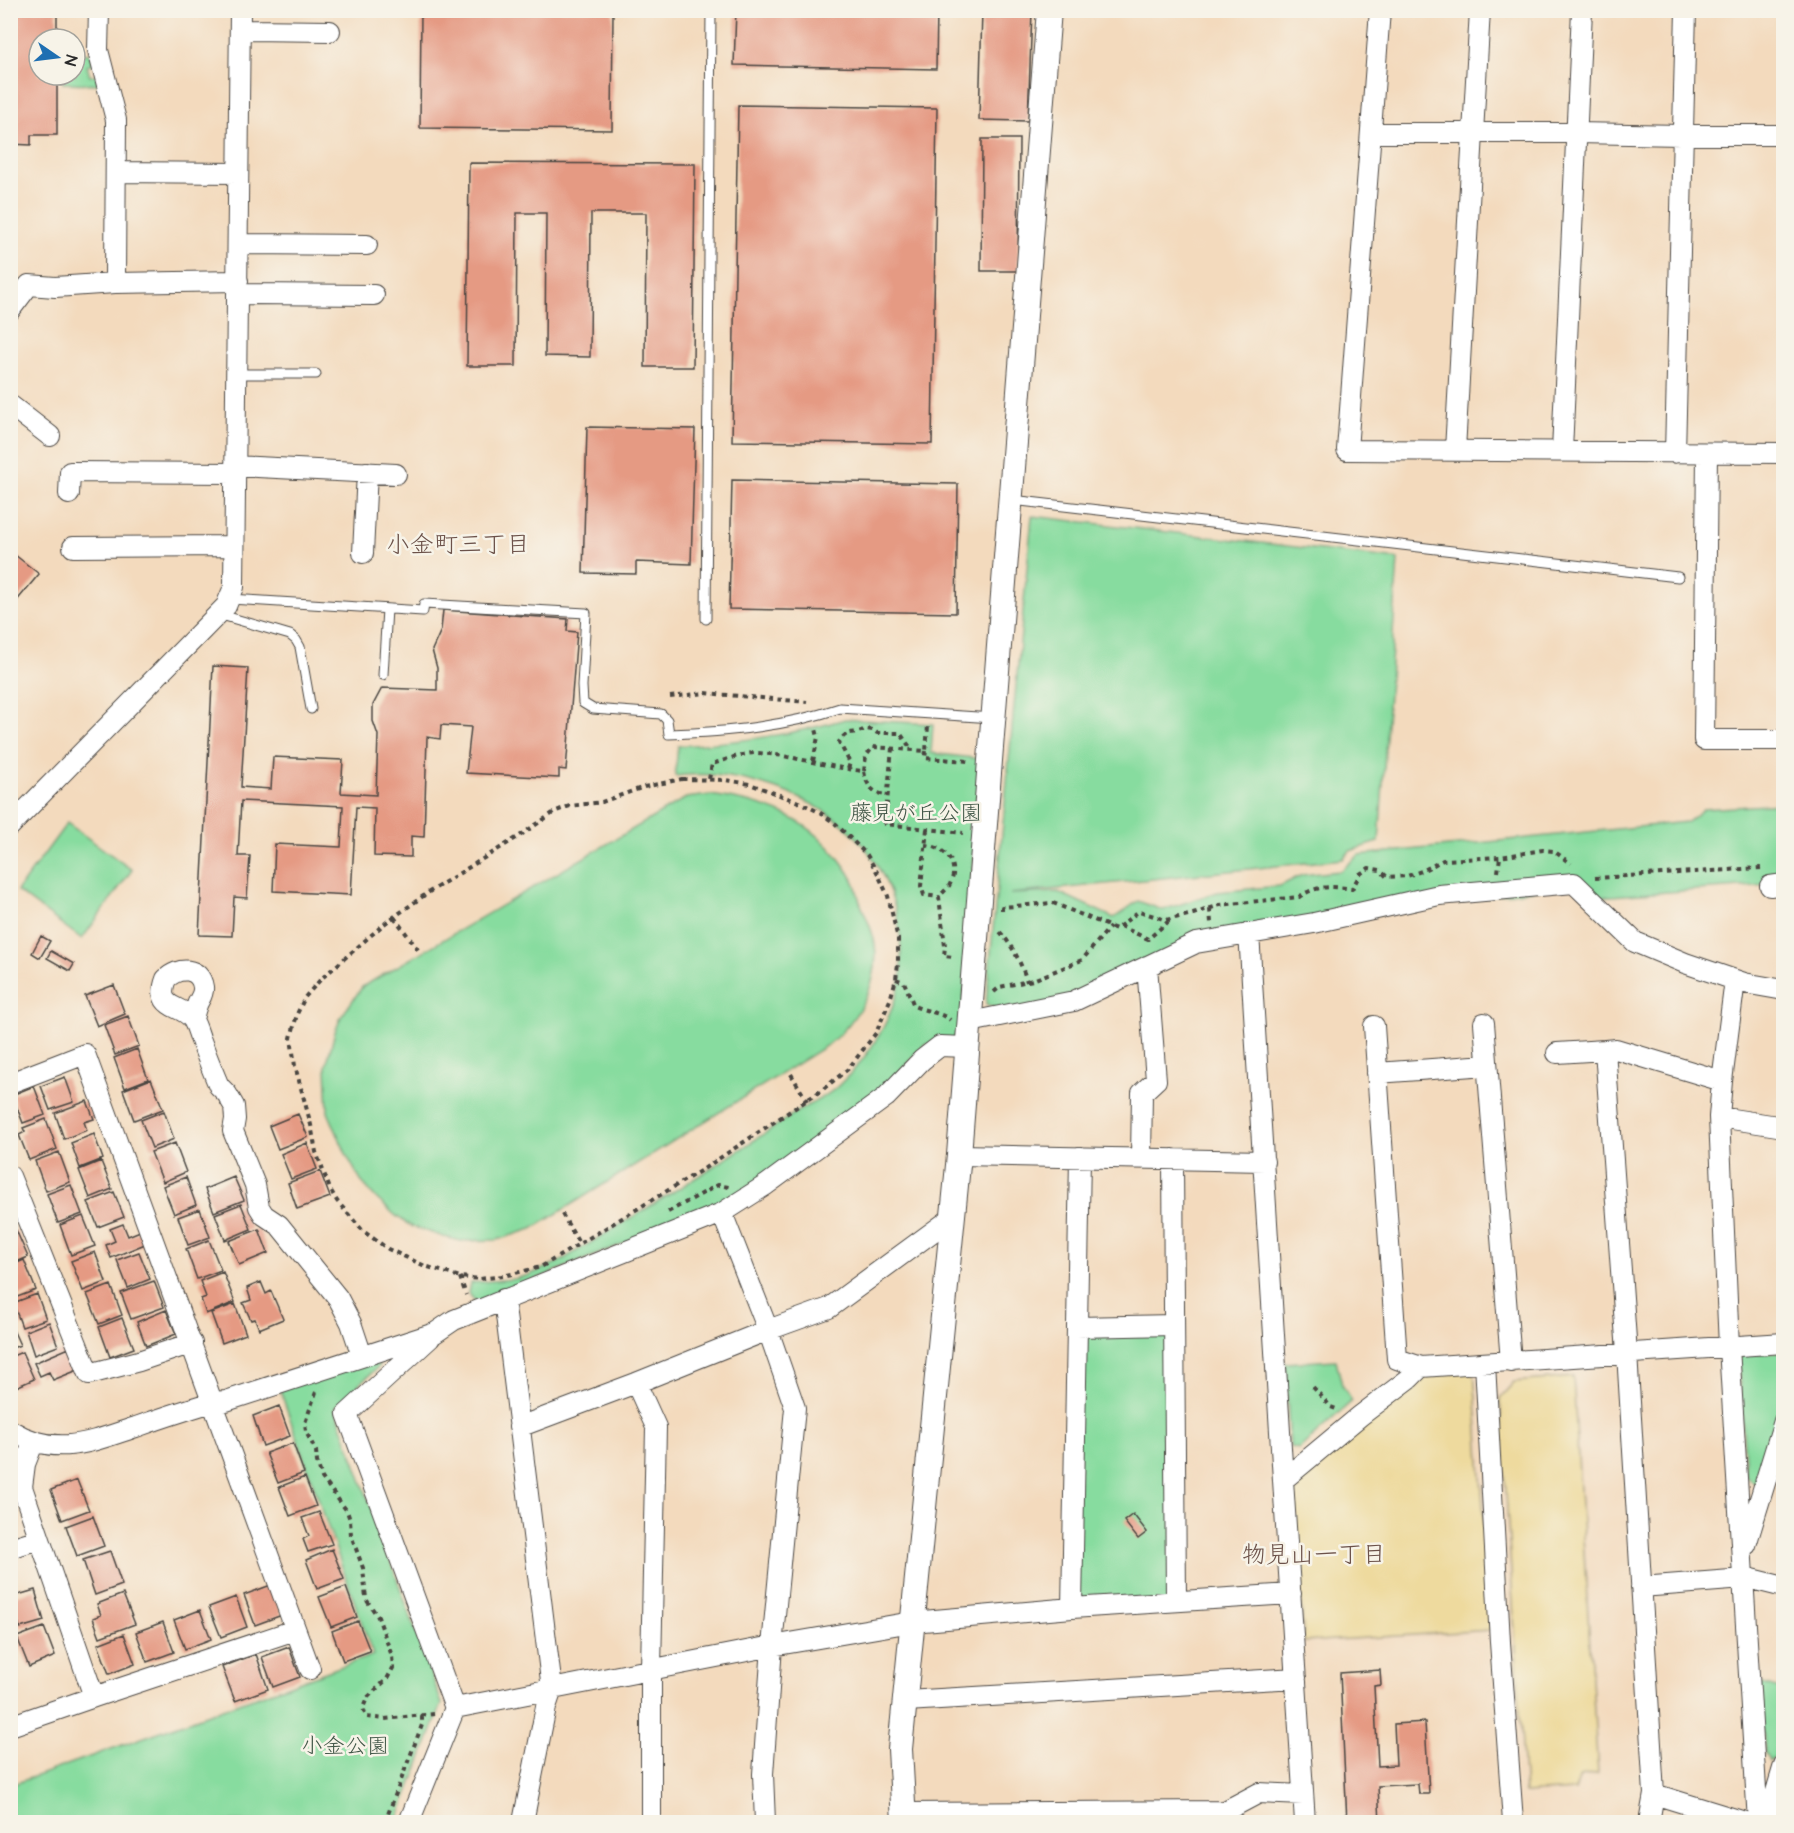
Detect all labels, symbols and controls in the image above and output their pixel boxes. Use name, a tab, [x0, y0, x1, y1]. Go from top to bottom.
north arrow	[27, 27, 87, 87]
text: N	[59, 53, 82, 68]
district label: 小金町三丁目	[386, 528, 530, 562]
park label: 藤見が丘公園	[850, 798, 982, 829]
district label: 物見山一丁目	[1242, 1538, 1386, 1572]
park label: 小金公園	[301, 1731, 389, 1762]

